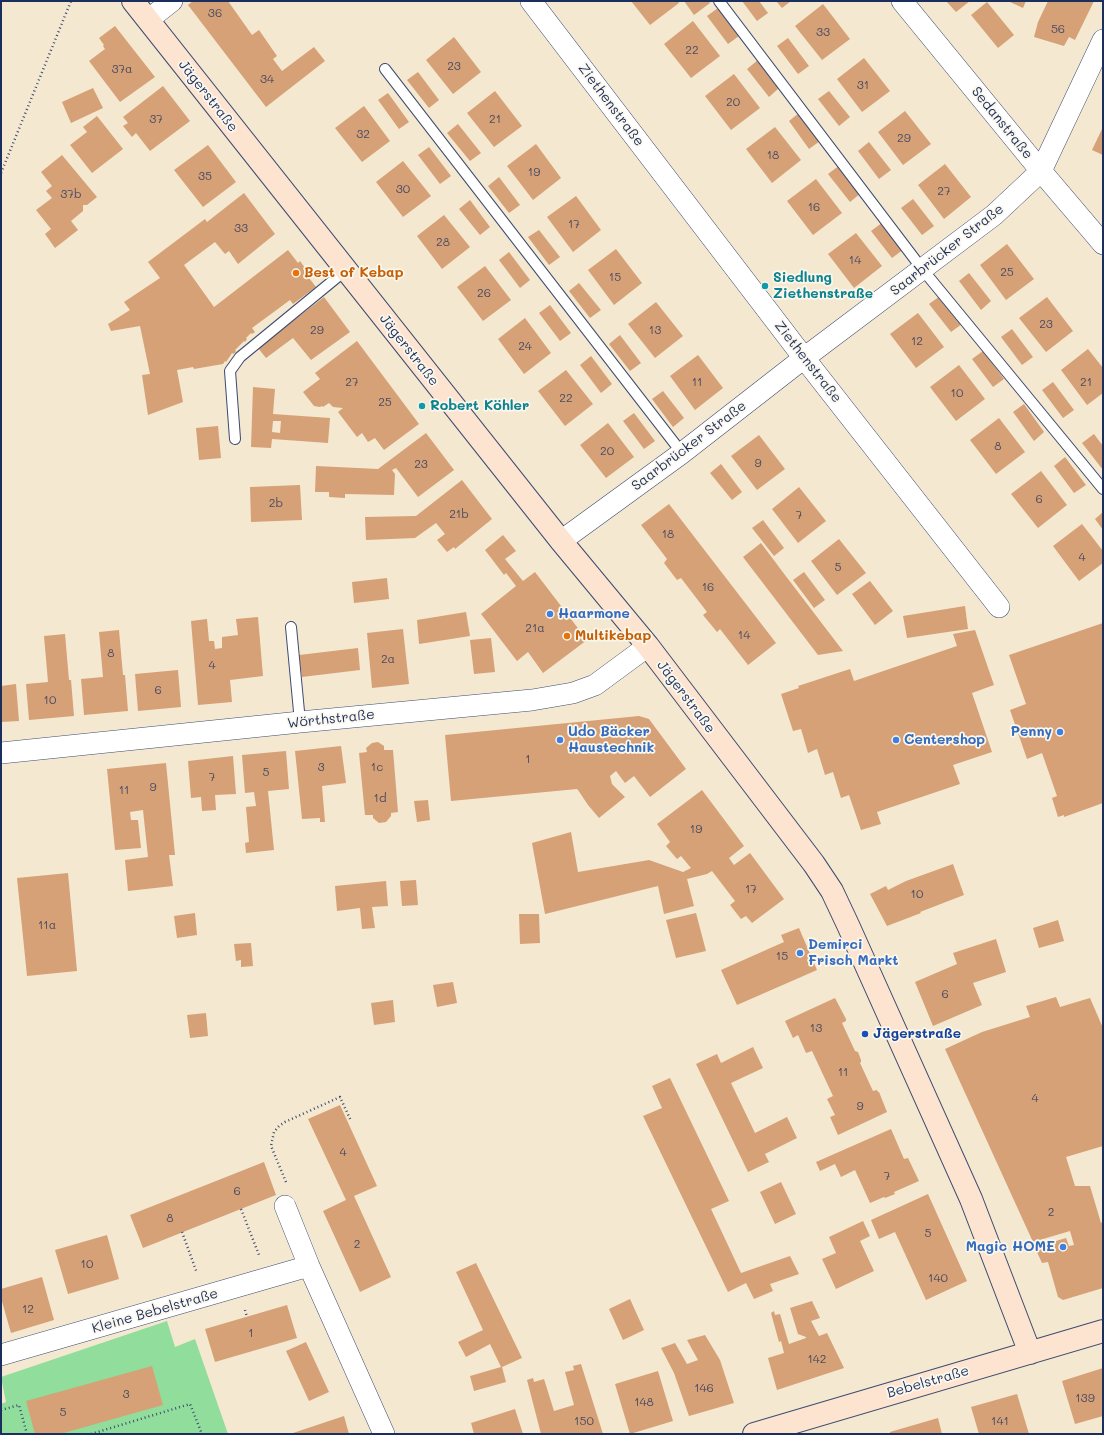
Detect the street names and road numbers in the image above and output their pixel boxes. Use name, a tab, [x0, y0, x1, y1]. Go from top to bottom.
street label: Jägerstraße	[175, 57, 241, 135]
street label: Ziethenstraße	[574, 60, 648, 150]
street label: Sedanstraße	[968, 83, 1036, 163]
street label: Saarbrücker Straße	[887, 201, 1007, 299]
street label: Jägerstraße	[376, 311, 442, 389]
street label: Ziethenstraße	[771, 318, 845, 406]
street label: Saarbrücker Straße	[628, 397, 750, 495]
street label: Jägerstraße	[653, 657, 719, 737]
street label: Wörthstraße	[286, 706, 376, 732]
street label: Kleine Bebelstraße	[90, 1285, 220, 1337]
street label: Bebelstraße	[885, 1362, 971, 1402]

